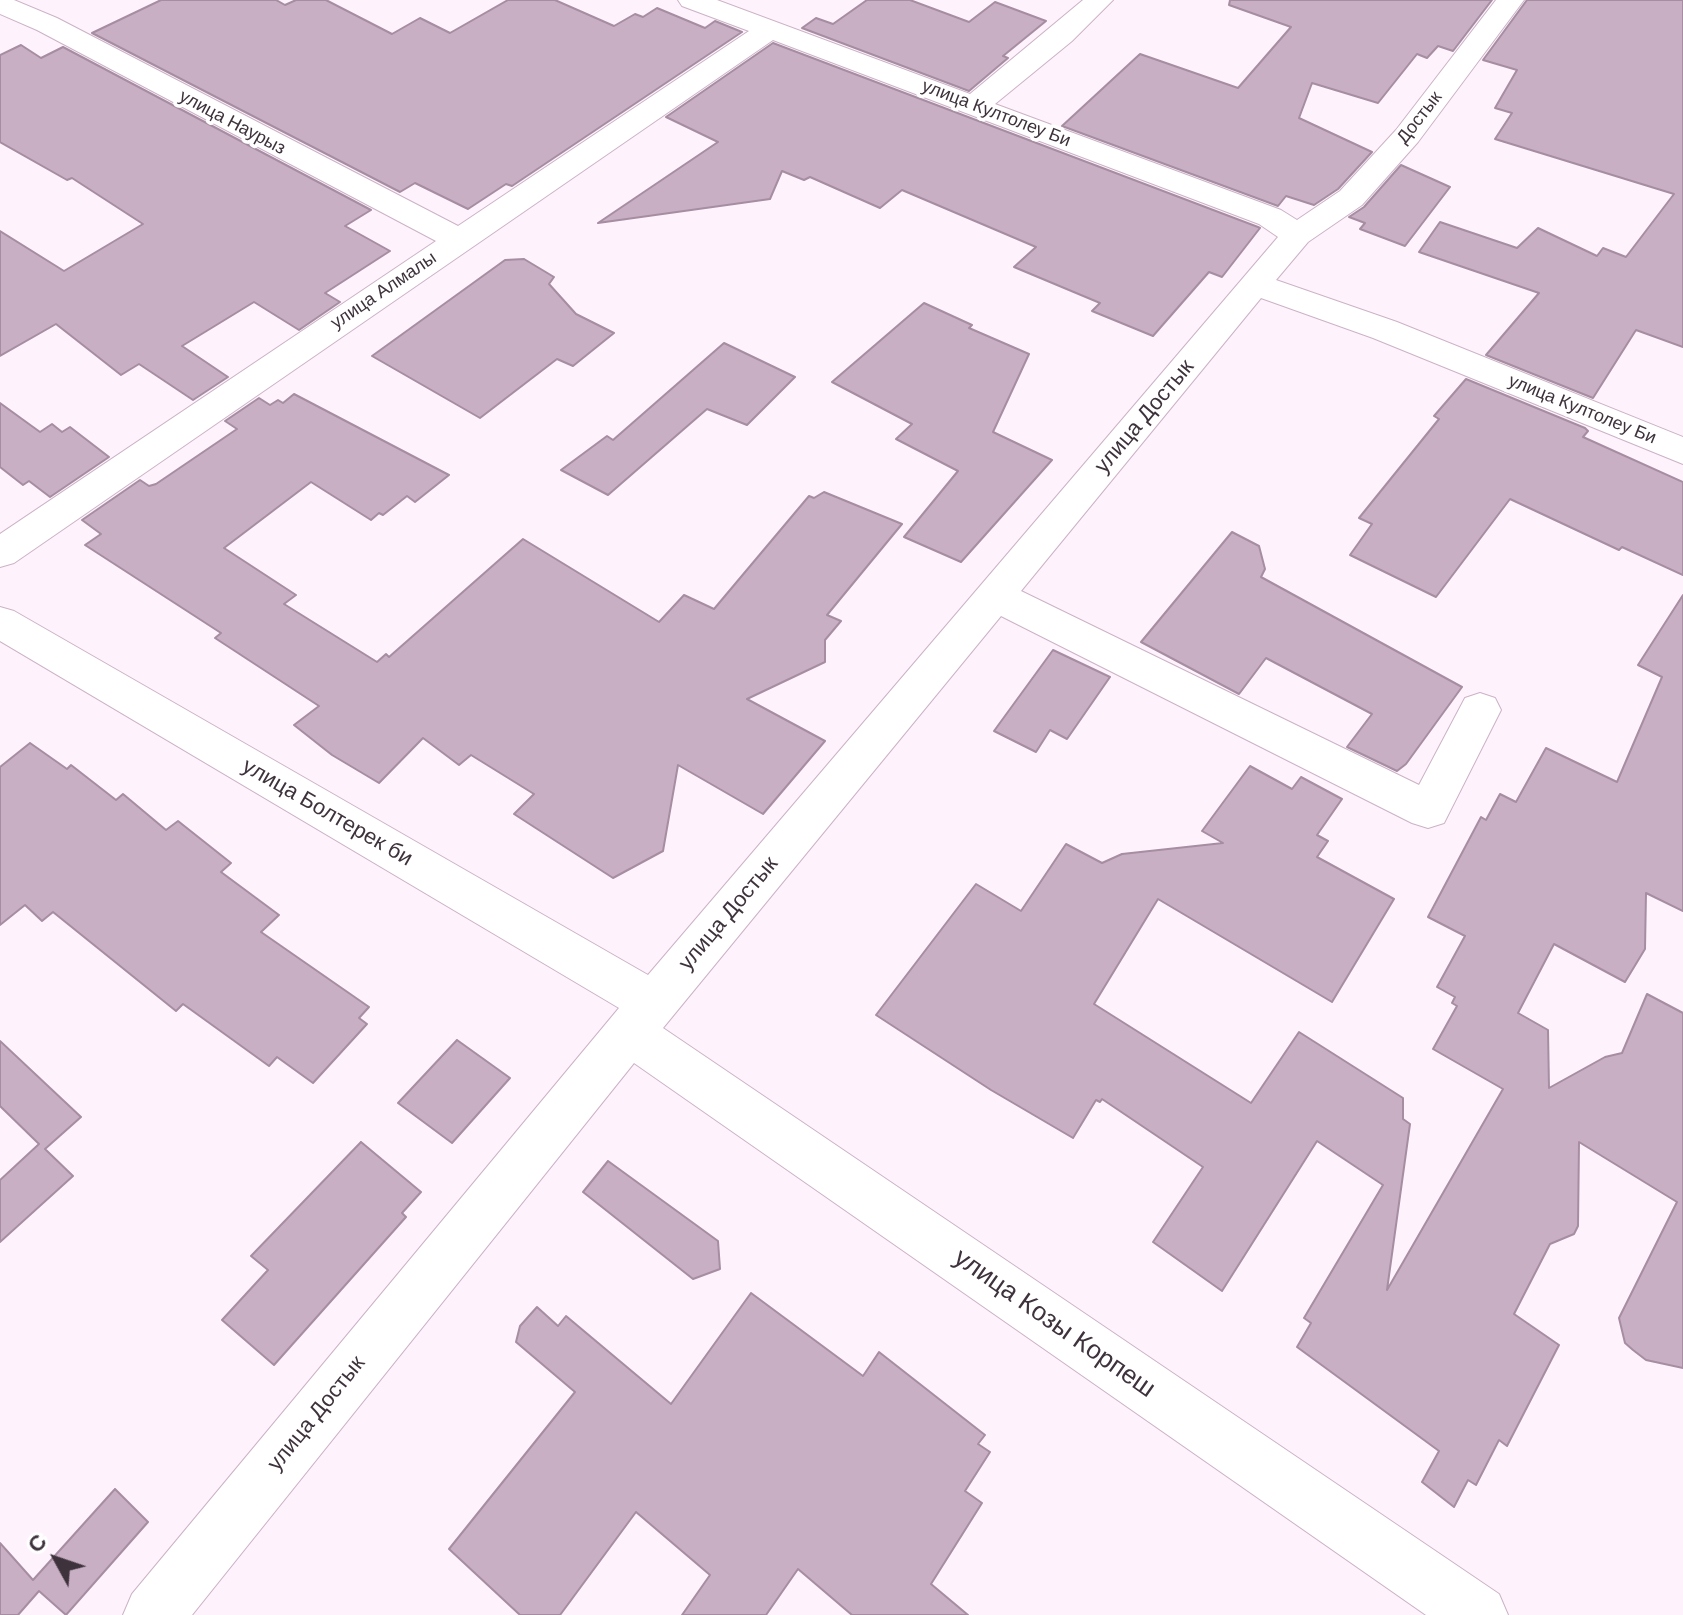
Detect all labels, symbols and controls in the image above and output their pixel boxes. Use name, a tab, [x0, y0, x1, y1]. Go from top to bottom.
street label: улица Култолеу Би	[919, 76, 1073, 152]
street label: улица Наурыз	[175, 86, 289, 160]
street label: Достык	[1393, 88, 1447, 148]
street label: улица Алмалы	[327, 248, 441, 334]
street label: улица Достык	[1090, 355, 1200, 479]
street label: улица Култолеу Би	[1505, 370, 1659, 450]
street label: улица Болтерек би	[237, 754, 417, 872]
street label: улица Достык	[674, 852, 784, 976]
street label: улица Козы Корпеш	[947, 1243, 1161, 1405]
street label: улица Достык	[263, 1351, 371, 1477]
north arrow	[16, 1519, 96, 1599]
text: С	[21, 1528, 53, 1559]

